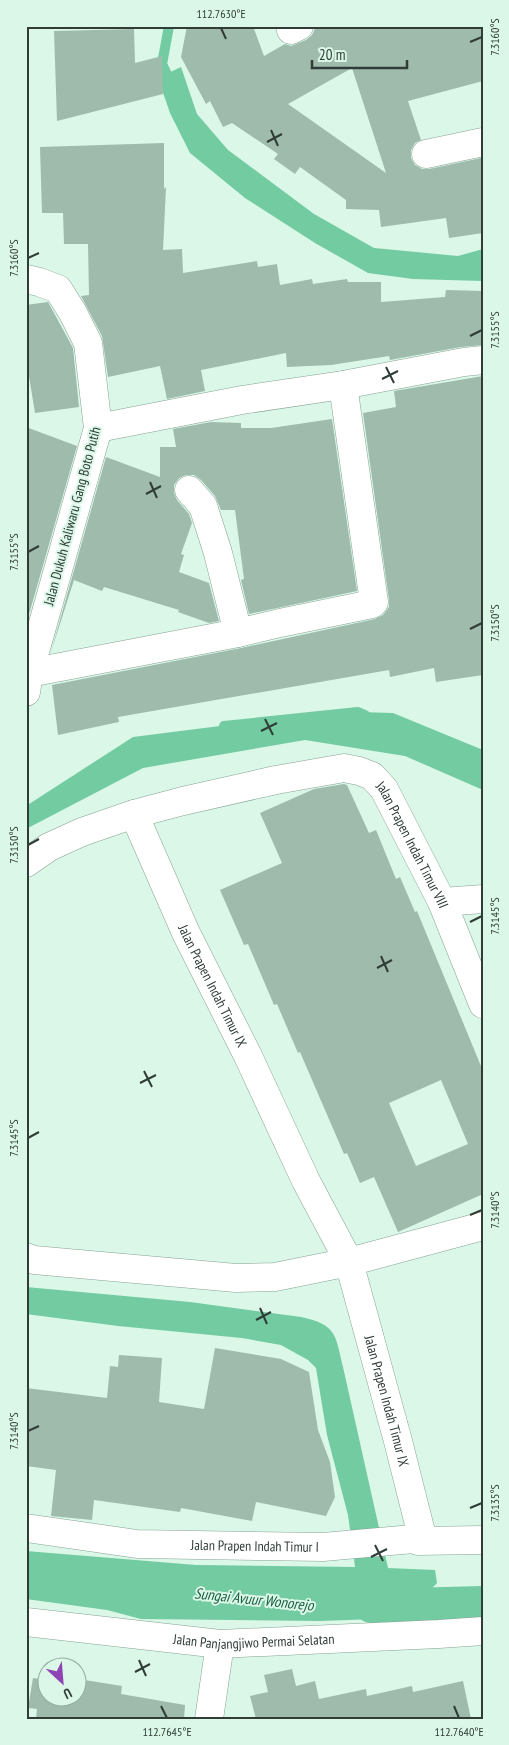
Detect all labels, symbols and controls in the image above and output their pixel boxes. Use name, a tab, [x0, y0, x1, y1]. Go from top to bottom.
text: 112.7630°E	[196, 6, 246, 21]
text: 7.3160°S	[487, 18, 502, 56]
scale bar	[312, 38, 406, 70]
text: 20 m	[319, 45, 345, 64]
text: 7.3160°S	[6, 239, 21, 277]
text: 7.3155°S	[487, 311, 502, 349]
street label: Jalan Dukuh Kaliwaru Gang Boto Putih	[39, 425, 105, 608]
text: 7.3155°S	[6, 533, 21, 571]
text: 7.3150°S	[487, 604, 502, 642]
street label: Jalan Prapen Indah Timur VIII	[372, 777, 453, 911]
text: 7.3150°S	[6, 826, 21, 864]
text: 7.3145°S	[487, 897, 502, 935]
street label: Jalan Prapen Indah Timur IX	[174, 921, 251, 1050]
text: 7.3145°S	[6, 1119, 21, 1157]
text: 7.3140°S	[487, 1191, 502, 1229]
street label: Jalan Prapen Indah Timur IX	[360, 1332, 413, 1468]
text: 7.3140°S	[6, 1412, 21, 1450]
text: 7.3135°S	[487, 1484, 502, 1522]
street label: Jalan Prapen Indah Timur I	[190, 1536, 319, 1556]
water label: Sungai Avuur Wonorejo	[194, 1583, 316, 1615]
street label: Jalan Panjangjiwo Permai Selatan	[171, 1630, 335, 1653]
north arrow	[38, 1658, 88, 1708]
text: U	[61, 1684, 75, 1703]
text: 112.7645°E	[142, 1724, 192, 1739]
text: 112.7640°E	[434, 1724, 484, 1739]

